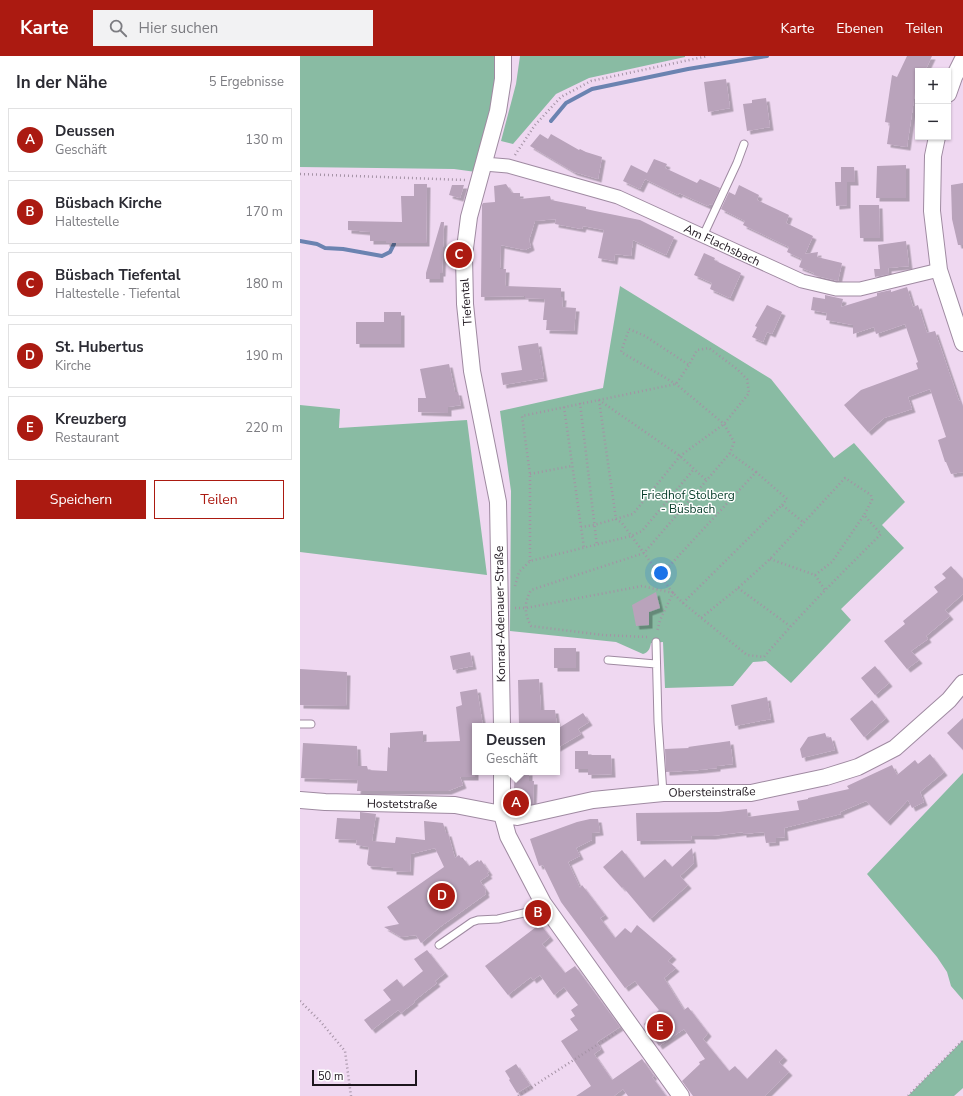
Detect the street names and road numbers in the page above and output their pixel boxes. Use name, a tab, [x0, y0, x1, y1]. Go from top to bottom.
street label: Am Flachsbach	[681, 220, 763, 270]
street label: Tiefental	[456, 277, 476, 326]
street label: Konrad-Adenauer-Straße	[491, 546, 509, 682]
street label: Obersteinstraße	[668, 783, 756, 801]
street label: Hostetstraße	[367, 795, 437, 813]

